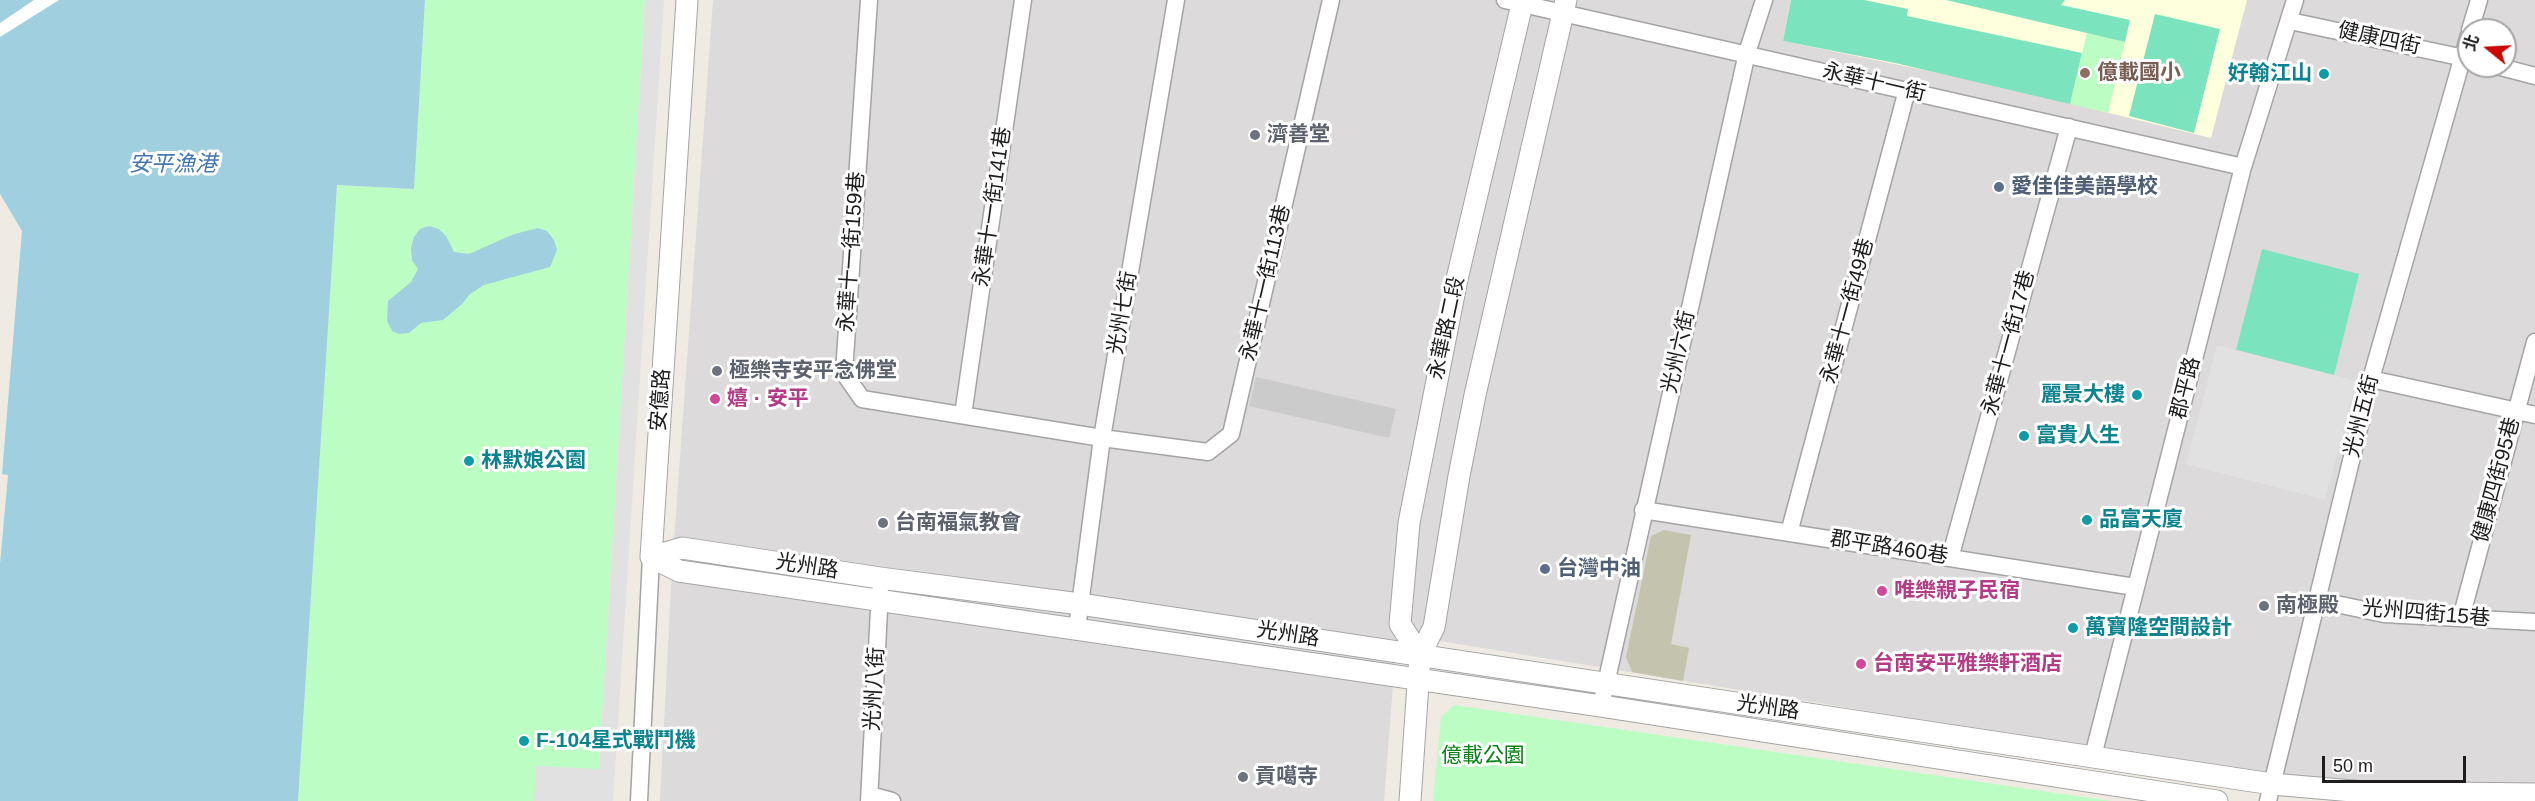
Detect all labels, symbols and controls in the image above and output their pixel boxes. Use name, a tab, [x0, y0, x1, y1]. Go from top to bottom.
street label: 健康四街	[2335, 18, 2423, 60]
north arrow	[2457, 18, 2517, 78]
text: 北	[2461, 33, 2482, 53]
street label: 永華十一街	[1820, 59, 1928, 107]
place label: 億載國小	[2097, 60, 2181, 86]
place label: 好翰江山	[2228, 61, 2312, 87]
marker: 億載國小	[2078, 66, 2092, 80]
marker: 好翰江山	[2317, 67, 2331, 81]
place label: 濟善堂	[1267, 122, 1330, 148]
street label: 永華十一街141巷	[969, 126, 1017, 288]
marker: 濟善堂	[1248, 128, 1262, 142]
water label: 安平漁港	[129, 152, 217, 178]
street label: 永華十一街159巷	[834, 171, 870, 333]
place label: 愛佳佳美語學校	[2011, 174, 2158, 200]
marker: 愛佳佳美語學校	[1992, 180, 2006, 194]
street label: 永華十一街113巷	[1236, 202, 1296, 364]
street label: 永華十一街49巷	[1817, 236, 1879, 386]
street label: 永華十一街17巷	[1978, 268, 2040, 418]
street label: 光州七街	[1103, 269, 1143, 357]
street label: 永華路二段	[1424, 274, 1470, 382]
street label: 光州六街	[1657, 308, 1701, 396]
street label: 郡平路	[2166, 354, 2206, 422]
place label: 極樂寺安平念佛堂	[729, 358, 897, 384]
marker: 極樂寺安平念佛堂	[710, 364, 724, 378]
street label: 安億路	[646, 368, 676, 432]
street label: 光州五街	[2340, 372, 2384, 460]
place label: 麗景大樓	[2041, 382, 2125, 408]
place label: 嬉 · 安平	[727, 386, 809, 412]
marker: 麗景大樓	[2130, 388, 2144, 402]
marker: 嬉 · 安平	[708, 392, 722, 406]
street label: 健康四街95巷	[2468, 415, 2526, 545]
place label: 富貴人生	[2036, 423, 2120, 449]
marker: 富貴人生	[2017, 429, 2031, 443]
place label: 林默娘公園	[481, 448, 586, 474]
marker: 林默娘公園	[462, 454, 476, 468]
place label: 品富天廈	[2099, 507, 2183, 533]
place label: 台南福氣教會	[895, 510, 1021, 536]
marker: 品富天廈	[2080, 513, 2094, 527]
marker: 台南福氣教會	[876, 516, 890, 530]
street label: 郡平路460巷	[1828, 526, 1950, 570]
street label: 光州路	[774, 550, 840, 584]
place label: 台灣中油	[1557, 556, 1641, 582]
marker: 台灣中油	[1538, 562, 1552, 576]
place label: 唯樂親子民宿	[1894, 578, 2020, 604]
marker: 唯樂親子民宿	[1875, 584, 1889, 598]
place label: 南極殿	[2276, 593, 2339, 619]
street label: 光州四街15巷	[2361, 596, 2491, 632]
marker: 南極殿	[2257, 599, 2271, 613]
place label: 萬寶隆空間設計	[2085, 615, 2232, 641]
street label: 光州路	[1255, 618, 1321, 652]
marker: 萬寶隆空間設計	[2066, 621, 2080, 635]
street label: 光州八街	[860, 646, 890, 732]
place label: 台南安平雅樂軒酒店	[1873, 651, 2062, 677]
marker: 台南安平雅樂軒酒店	[1854, 657, 1868, 671]
street label: 光州路	[1735, 691, 1801, 725]
place label: F-104星式戰鬥機	[536, 728, 696, 754]
marker: F-104星式戰鬥機	[517, 734, 531, 748]
park label: 億載公園	[1441, 743, 1525, 769]
scale bar	[2325, 744, 2469, 782]
text: 50 m	[2333, 756, 2373, 776]
place label: 貢噶寺	[1255, 764, 1318, 790]
marker: 貢噶寺	[1236, 770, 1250, 784]

